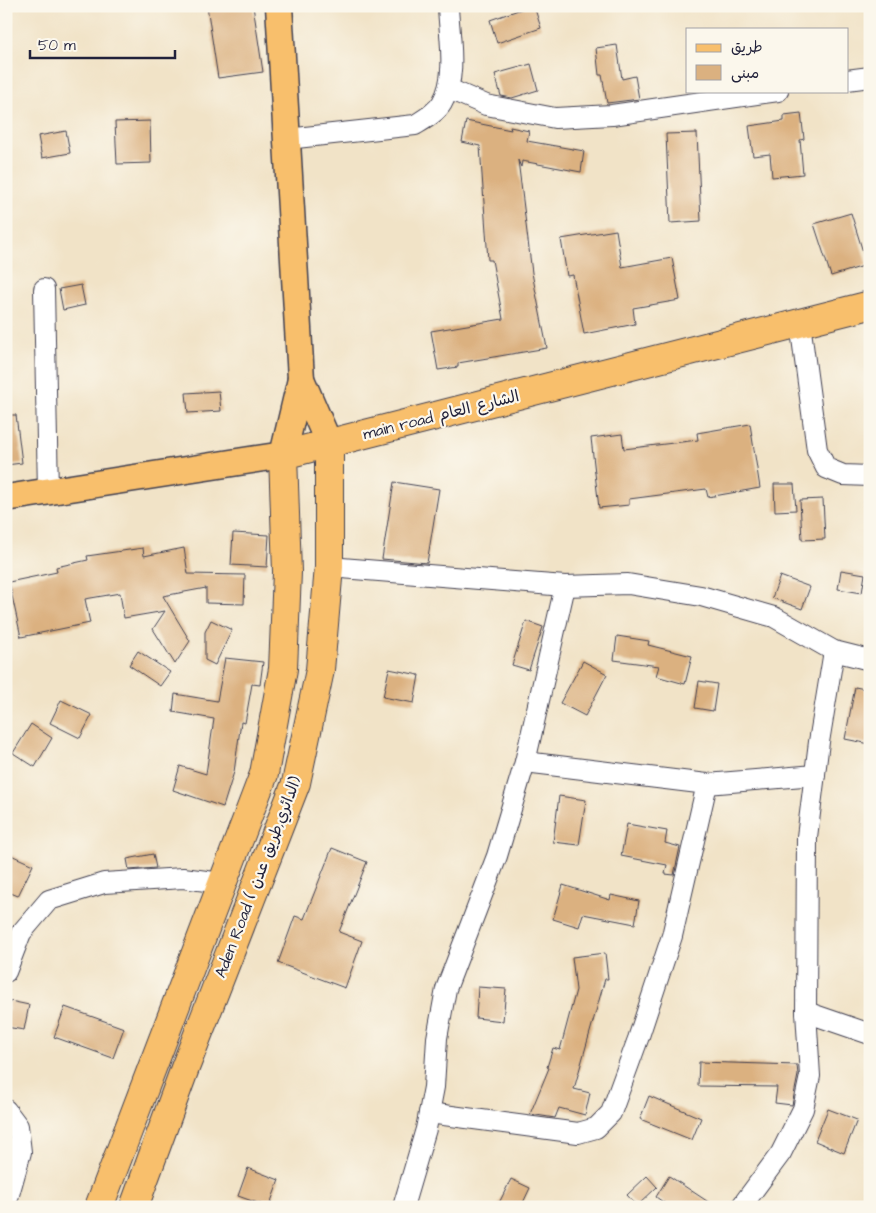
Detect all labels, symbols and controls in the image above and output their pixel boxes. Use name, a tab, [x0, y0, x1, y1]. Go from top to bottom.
scale bar	[30, 28, 175, 60]
legend	[686, 28, 848, 92]
text: 50 m	[38, 35, 76, 56]
text: طريق	[731, 37, 763, 58]
text: مبنى	[731, 63, 759, 84]
street label: main road الشارع العام	[361, 385, 522, 446]
street label: Aden Road ( الدائري,طريق عدن)	[209, 773, 307, 981]

